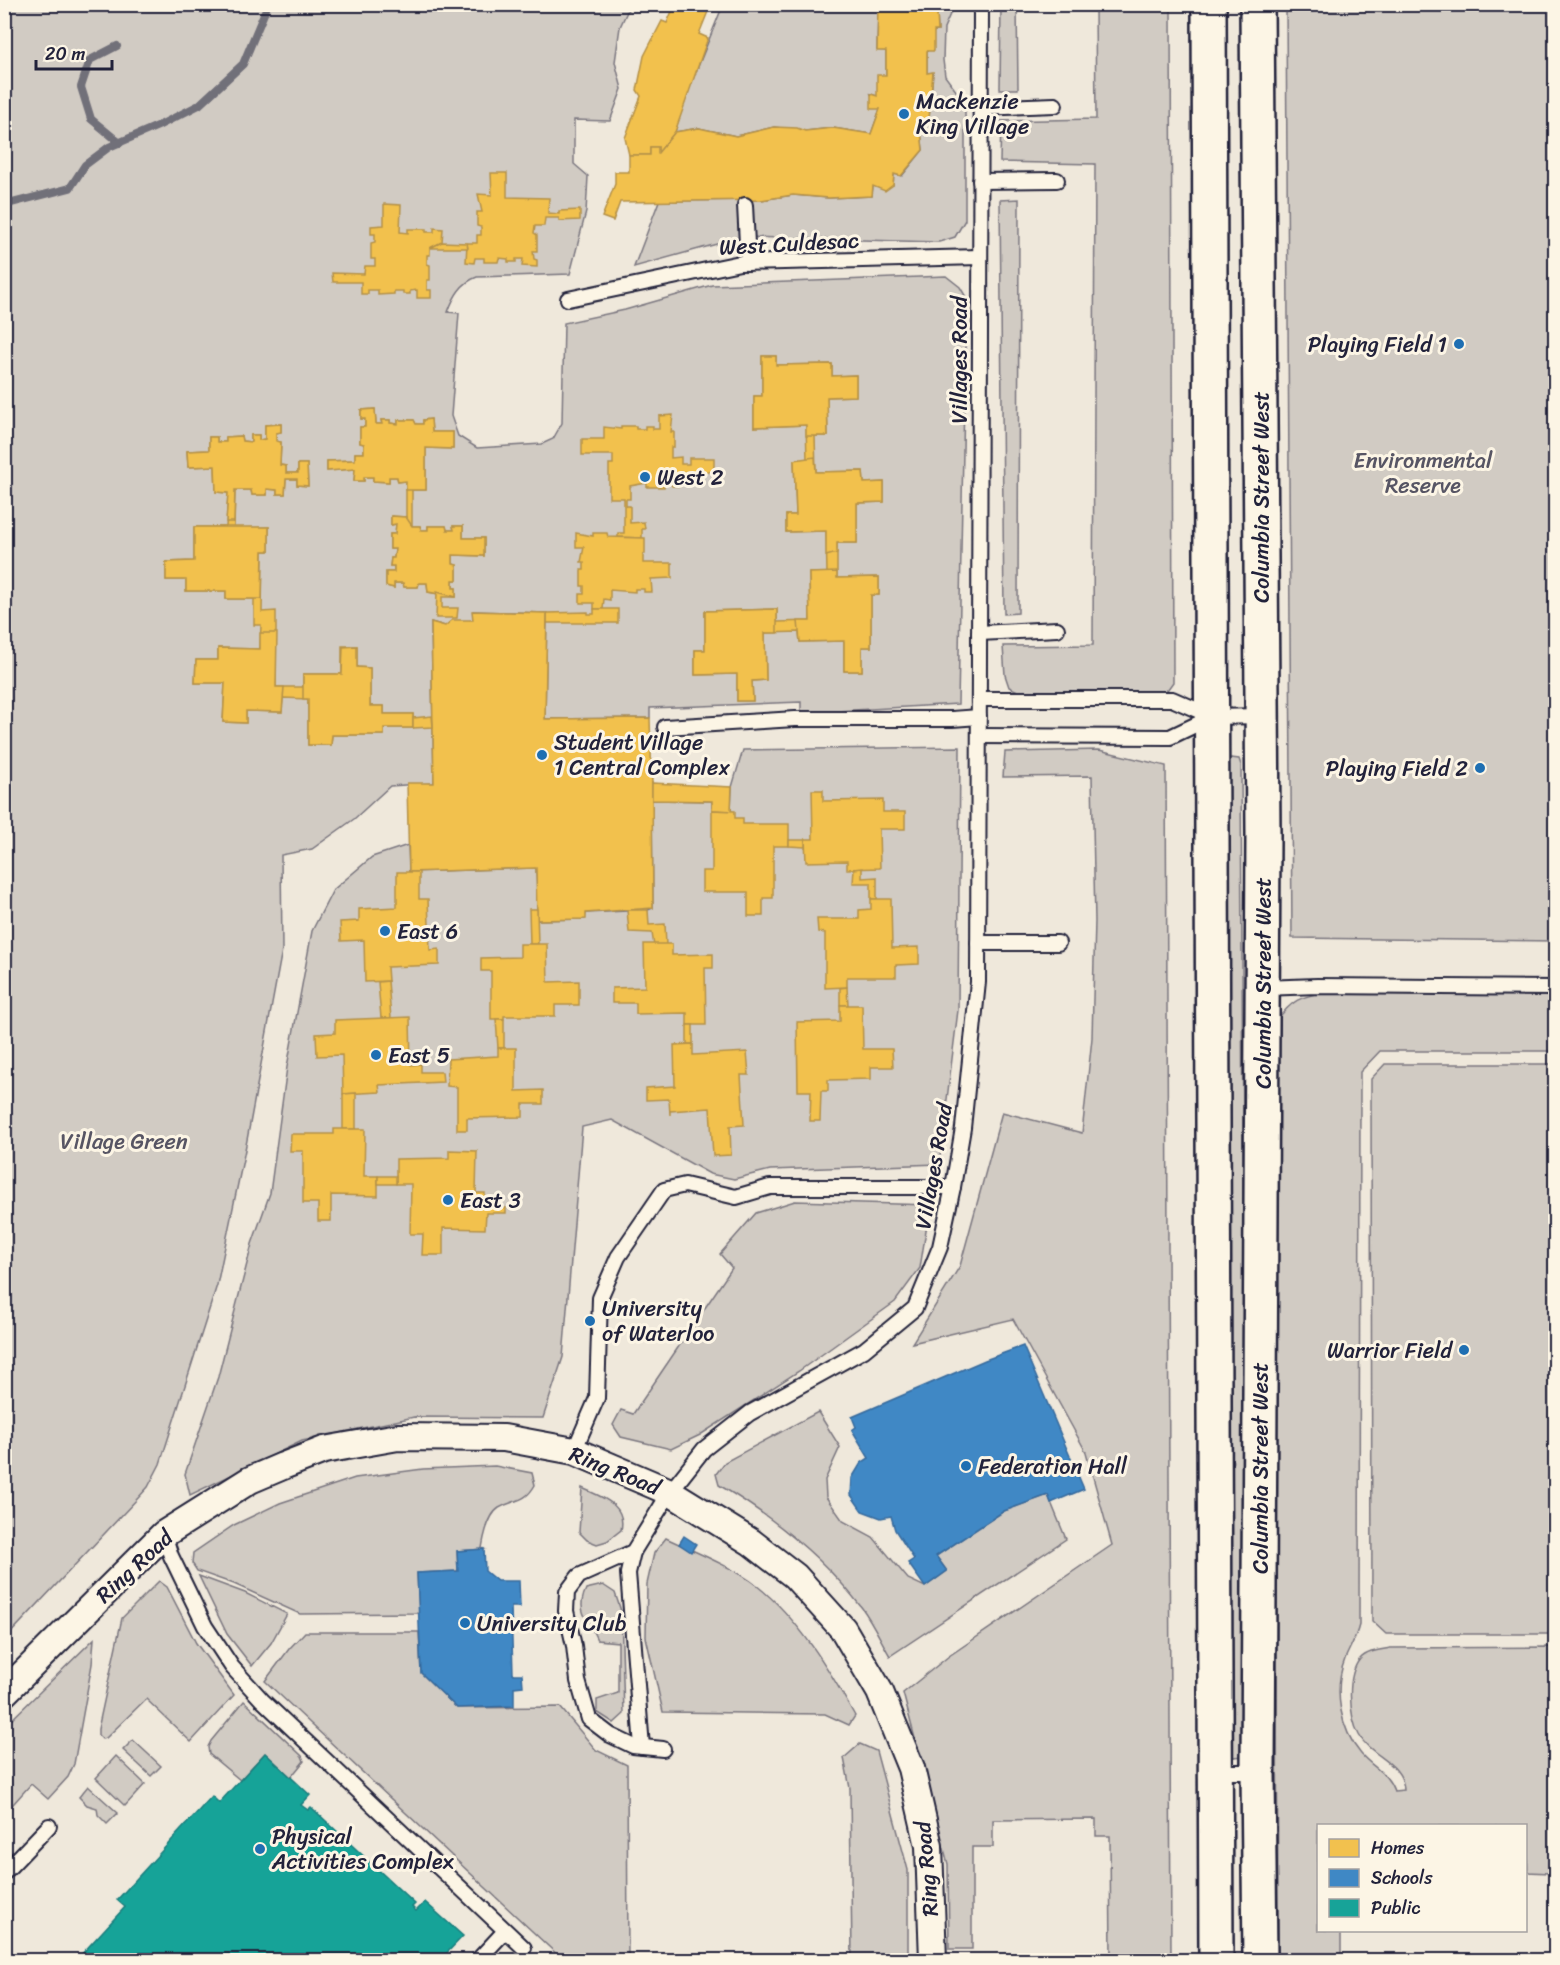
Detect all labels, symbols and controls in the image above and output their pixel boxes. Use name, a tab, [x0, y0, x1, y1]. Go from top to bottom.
scale bar	[36, 33, 112, 71]
text: 20 m	[45, 38, 85, 70]
place label: Mackenzie King Village	[916, 82, 1029, 146]
marker: Mackenzie King Village	[897, 107, 911, 121]
street label: West Culdesac	[718, 220, 860, 267]
street label: Villages Road	[940, 295, 979, 424]
place label: Playing Field 1	[1308, 325, 1447, 364]
marker: Playing Field 1	[1452, 337, 1466, 351]
street label: Columbia Street West	[1242, 391, 1281, 603]
park label: Environmental Reserve	[1354, 441, 1493, 505]
place label: West 2	[657, 458, 724, 497]
marker: West 2	[638, 470, 652, 484]
place label: Student Village 1 Central Complex	[554, 723, 730, 787]
marker: Student Village 1 Central Complex	[535, 748, 549, 762]
place label: Playing Field 2	[1325, 749, 1468, 788]
marker: Playing Field 2	[1473, 761, 1487, 775]
street label: Columbia Street West	[1244, 877, 1283, 1089]
place label: East 6	[397, 912, 458, 951]
marker: East 6	[378, 924, 392, 938]
place label: East 5	[388, 1036, 450, 1075]
marker: East 5	[369, 1048, 383, 1062]
street label: Villages Road	[903, 1099, 964, 1232]
park label: Village Green	[60, 1122, 188, 1161]
place label: East 3	[460, 1181, 521, 1220]
marker: East 3	[441, 1193, 455, 1207]
place label: University of Waterloo	[602, 1289, 715, 1353]
marker: University of Waterloo	[583, 1314, 597, 1328]
place label: Warrior Field	[1327, 1331, 1453, 1370]
marker: Warrior Field	[1457, 1343, 1471, 1357]
street label: Columbia Street West	[1241, 1362, 1280, 1574]
street label: Ring Road	[563, 1435, 668, 1507]
place label: Federation Hall	[978, 1447, 1128, 1486]
marker: Federation Hall	[959, 1459, 973, 1473]
street label: Ring Road	[86, 1519, 184, 1613]
place label: University Club	[477, 1604, 627, 1643]
marker: University Club	[458, 1616, 472, 1630]
place label: Physical Activities Complex	[271, 1817, 455, 1881]
street label: Ring Road	[903, 1818, 950, 1918]
legend	[1317, 1824, 1527, 1932]
text: Homes	[1371, 1832, 1425, 1864]
marker: Physical Activities Complex	[253, 1842, 267, 1856]
text: Schools	[1371, 1862, 1433, 1894]
text: Public	[1371, 1892, 1421, 1924]

